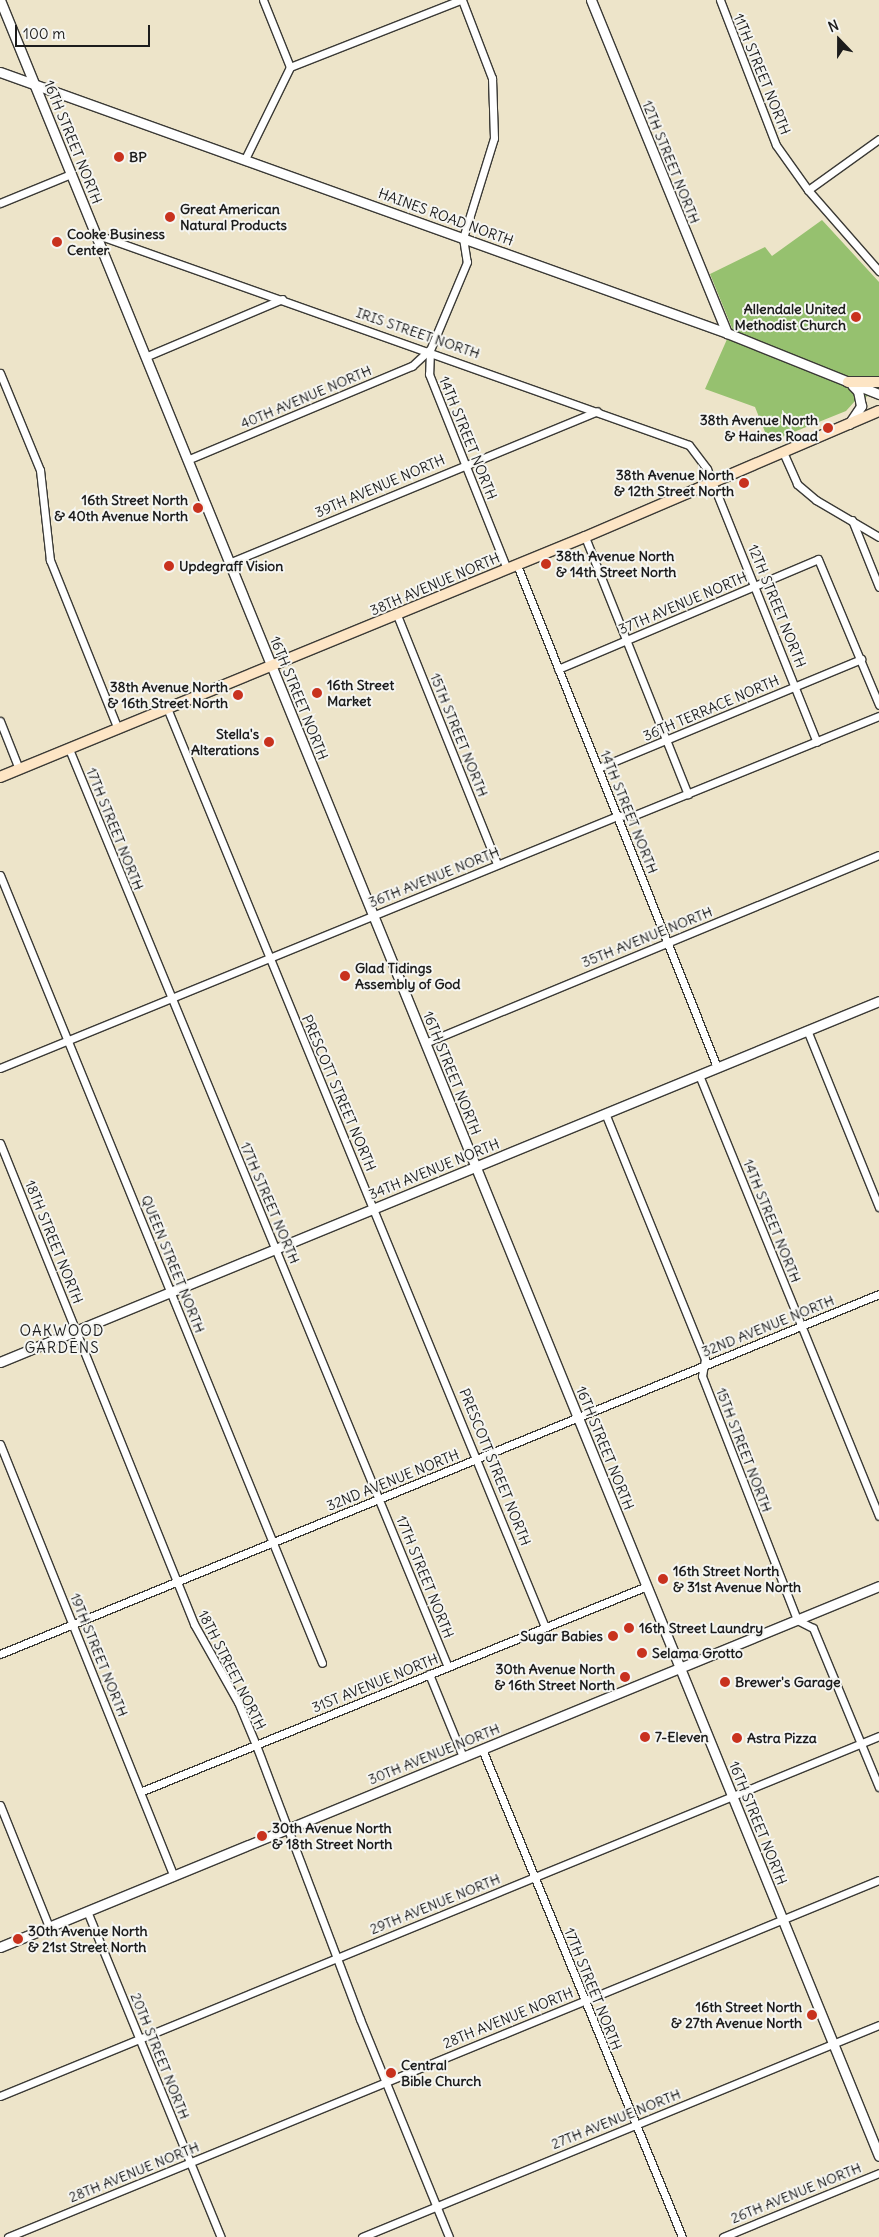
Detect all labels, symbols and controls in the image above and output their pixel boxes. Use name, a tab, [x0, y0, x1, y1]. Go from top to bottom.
street label: 11TH STREET NORTH	[730, 11, 794, 137]
scale bar	[18, 15, 152, 47]
north arrow	[814, 15, 864, 65]
text: N	[826, 16, 841, 36]
text: 100 m	[23, 24, 65, 43]
street label: 16TH STREET NORTH	[41, 78, 105, 206]
street label: 12TH STREET NORTH	[639, 98, 703, 226]
place label: BP	[129, 149, 147, 165]
marker: BP	[113, 151, 125, 163]
street label: HAINES ROAD NORTH	[376, 185, 516, 249]
place label: Great American Natural Products	[180, 201, 287, 233]
marker: Great American Natural Products	[164, 211, 176, 223]
place label: Cooke Business Center	[67, 226, 165, 258]
marker: Cooke Business Center	[51, 236, 63, 248]
place label: Allendale United Methodist Church	[735, 301, 846, 334]
street label: IRIS STREET NORTH	[354, 304, 482, 362]
marker: Allendale United Methodist Church	[850, 311, 862, 323]
street label: 40TH AVENUE NORTH	[238, 362, 374, 432]
street label: 14TH STREET NORTH	[436, 374, 500, 502]
place label: 38th Avenue North & Haines Road	[700, 412, 818, 444]
marker: 38th Avenue North & Haines Road	[822, 422, 834, 434]
street label: 39TH AVENUE NORTH	[313, 451, 447, 521]
place label: 38th Avenue North & 12th Street North	[614, 467, 734, 500]
marker: 38th Avenue North & 12th Street North	[738, 477, 750, 489]
place label: 16th Street North & 40th Avenue North	[54, 492, 188, 524]
marker: 16th Street North & 40th Avenue North	[192, 502, 204, 514]
street label: 12TH STREET NORTH	[745, 542, 809, 670]
place label: 38th Avenue North & 14th Street North	[556, 548, 676, 580]
street label: 38TH AVENUE NORTH	[368, 549, 502, 619]
place label: Updegraff Vision	[179, 558, 283, 574]
marker: 38th Avenue North & 14th Street North	[540, 558, 552, 570]
marker: Updegraff Vision	[163, 560, 175, 572]
street label: 37TH AVENUE NORTH	[616, 568, 750, 638]
street label: 16TH STREET NORTH	[267, 634, 331, 762]
street label: 15TH STREET NORTH	[427, 671, 491, 799]
street label: 36TH TERRACE NORTH	[640, 672, 782, 744]
place label: 16th Street Market	[327, 677, 394, 710]
place label: 38th Avenue North & 16th Street North	[108, 679, 228, 712]
marker: 16th Street Market	[311, 687, 323, 699]
marker: 38th Avenue North & 16th Street North	[232, 689, 244, 701]
place label: Stella's Alterations	[191, 726, 259, 759]
marker: Stella's Alterations	[263, 736, 275, 748]
street label: 14TH STREET NORTH	[597, 748, 661, 876]
street label: 17TH STREET NORTH	[83, 765, 147, 893]
street label: 36TH AVENUE NORTH	[366, 843, 502, 911]
street label: 35TH AVENUE NORTH	[579, 903, 715, 971]
place label: Glad Tidings Assembly of God	[355, 960, 461, 992]
marker: Glad Tidings Assembly of God	[339, 970, 351, 982]
street label: 16TH STREET NORTH	[420, 1009, 484, 1137]
street label: PRESCOTT STREET NORTH	[298, 1012, 380, 1174]
street label: 34TH AVENUE NORTH	[366, 1135, 502, 1203]
street label: 17TH STREET NORTH	[237, 1140, 303, 1266]
street label: 14TH STREET NORTH	[740, 1157, 804, 1285]
street label: 18TH STREET NORTH	[22, 1178, 86, 1306]
street label: QUEEN STREET NORTH	[138, 1193, 208, 1335]
street label: 32ND AVENUE NORTH	[699, 1292, 837, 1360]
district label: OAKWOOD GARDENS	[19, 1321, 105, 1356]
street label: 16TH STREET NORTH	[573, 1384, 637, 1512]
street label: 15TH STREET NORTH	[713, 1385, 775, 1515]
street label: PRESCOTT STREET NORTH	[456, 1386, 534, 1548]
street label: 32ND AVENUE NORTH	[324, 1446, 462, 1514]
street label: 17TH STREET NORTH	[393, 1513, 457, 1641]
place label: 16th Street North & 31st Avenue North	[673, 1563, 801, 1595]
marker: 16th Street North & 31st Avenue North	[657, 1573, 669, 1585]
street label: 19TH STREET NORTH	[67, 1591, 131, 1719]
street label: 18TH STREET NORTH	[195, 1608, 269, 1732]
place label: 16th Street Laundry	[639, 1620, 763, 1636]
marker: 16th Street Laundry	[623, 1622, 635, 1634]
place label: Sugar Babies	[520, 1628, 603, 1644]
marker: Sugar Babies	[607, 1630, 619, 1642]
place label: Selama Grotto	[652, 1645, 743, 1661]
marker: Selama Grotto	[636, 1647, 648, 1659]
street label: 31ST AVENUE NORTH	[309, 1650, 441, 1716]
place label: 30th Avenue North & 16th Street North	[495, 1661, 615, 1694]
marker: 30th Avenue North & 16th Street North	[619, 1671, 631, 1683]
place label: Brewer's Garage	[735, 1674, 841, 1690]
marker: Brewer's Garage	[719, 1676, 731, 1688]
street label: 30TH AVENUE NORTH	[366, 1720, 502, 1788]
place label: 7-Eleven	[655, 1729, 709, 1745]
place label: Astra Pizza	[747, 1730, 817, 1746]
marker: 7-Eleven	[639, 1731, 651, 1743]
marker: Astra Pizza	[731, 1732, 743, 1744]
street label: 16TH STREET NORTH	[726, 1759, 790, 1887]
place label: 30th Avenue North & 18th Street North	[272, 1820, 392, 1852]
marker: 30th Avenue North & 18th Street North	[256, 1830, 268, 1842]
street label: 29TH AVENUE NORTH	[367, 1870, 503, 1938]
place label: 30th Avenue North & 21st Street North	[28, 1923, 147, 1955]
street label: 17TH STREET NORTH	[561, 1925, 625, 2053]
marker: 30th Avenue North & 21st Street North	[12, 1933, 24, 1945]
street label: 28TH AVENUE NORTH	[440, 1984, 576, 2052]
street label: 20TH STREET NORTH	[127, 1990, 193, 2122]
place label: 16th Street North & 27th Avenue North	[671, 1999, 802, 2031]
marker: 16th Street North & 27th Avenue North	[806, 2009, 818, 2021]
place label: Central Bible Church	[401, 2057, 481, 2090]
marker: Central Bible Church	[385, 2067, 397, 2079]
street label: 27TH AVENUE NORTH	[549, 2085, 683, 2153]
street label: 28TH AVENUE NORTH	[66, 2138, 202, 2206]
street label: 26TH AVENUE NORTH	[728, 2159, 864, 2227]

